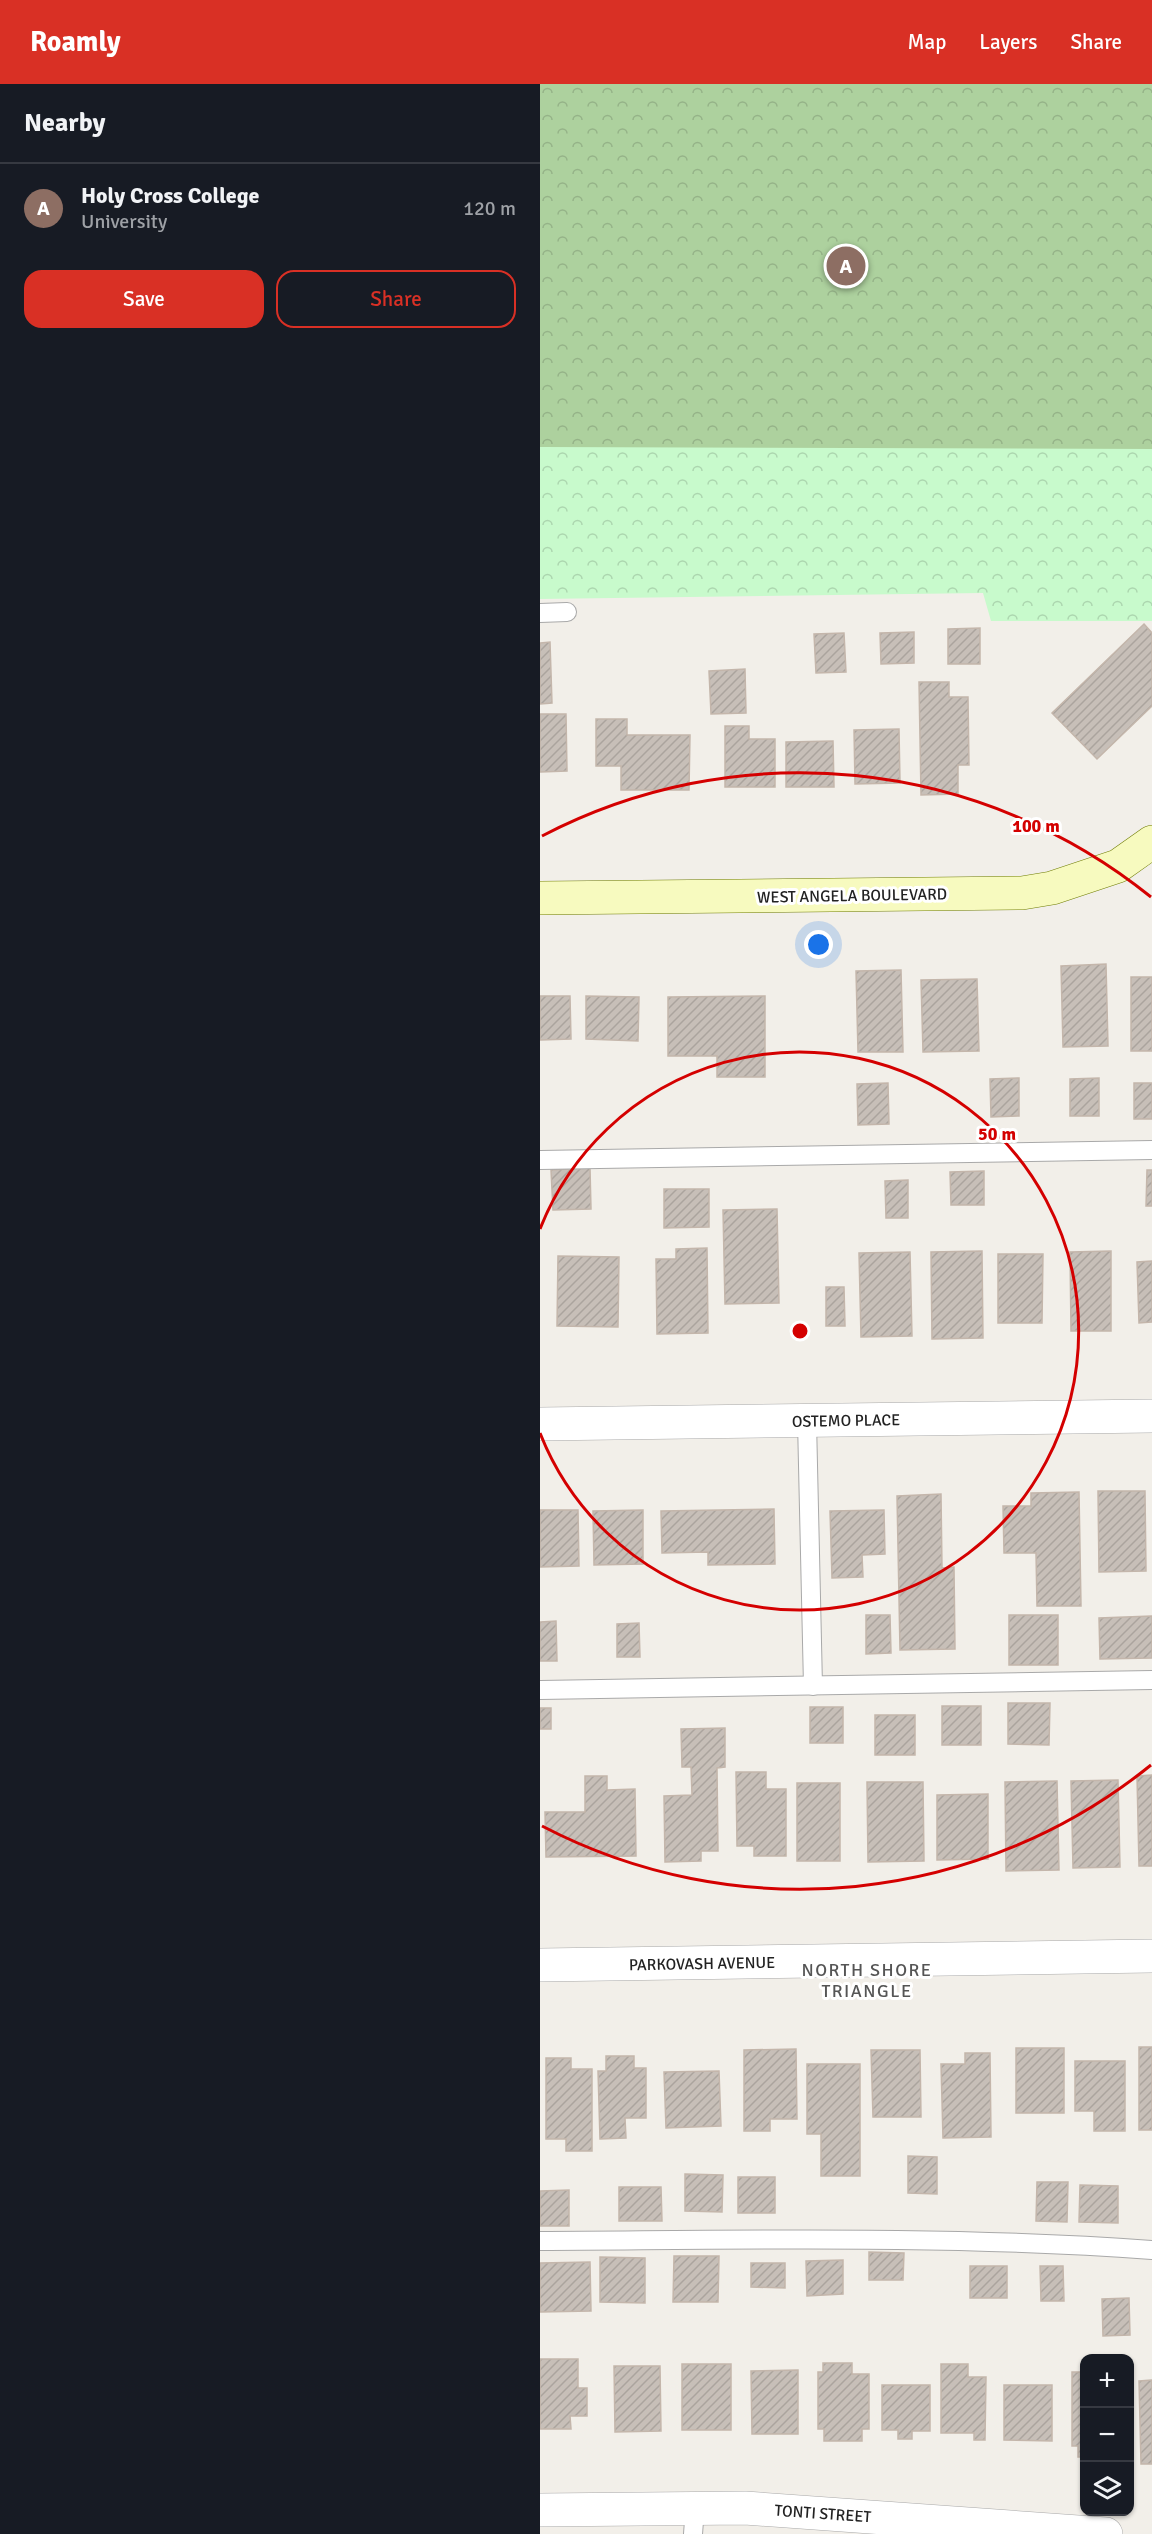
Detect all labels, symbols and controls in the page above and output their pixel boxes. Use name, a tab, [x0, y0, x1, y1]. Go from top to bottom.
text: Roamly	[30, 25, 121, 59]
text: Map	[908, 29, 946, 55]
text: Layers	[979, 29, 1037, 55]
text: Share	[1070, 29, 1122, 55]
text: Nearby	[24, 107, 105, 139]
text: Holy Cross College	[81, 182, 259, 209]
text: A	[37, 196, 50, 221]
text: 120 m	[463, 196, 516, 221]
text: University	[81, 209, 167, 234]
pin: A	[826, 244, 866, 288]
button: Save	[24, 270, 264, 328]
button: Share	[276, 270, 516, 328]
text: 100 m	[1012, 815, 1060, 837]
street label: WEST ANGELA BOULEVARD	[757, 884, 947, 908]
your location	[804, 930, 833, 959]
text: 50 m	[978, 1123, 1016, 1145]
centre of rings	[790, 1321, 810, 1341]
street label: OSTEMO PLACE	[792, 1410, 900, 1432]
street label: PARKOVASH AVENUE	[629, 1953, 775, 1975]
district label: NORTH SHORE TRIANGLE	[801, 1959, 933, 2002]
map controls	[1080, 2354, 1134, 2516]
button: +	[1080, 2354, 1134, 2408]
button: −	[1080, 2408, 1134, 2462]
button: layers	[1080, 2462, 1134, 2516]
street label: TONTI STREET	[774, 2501, 872, 2527]

